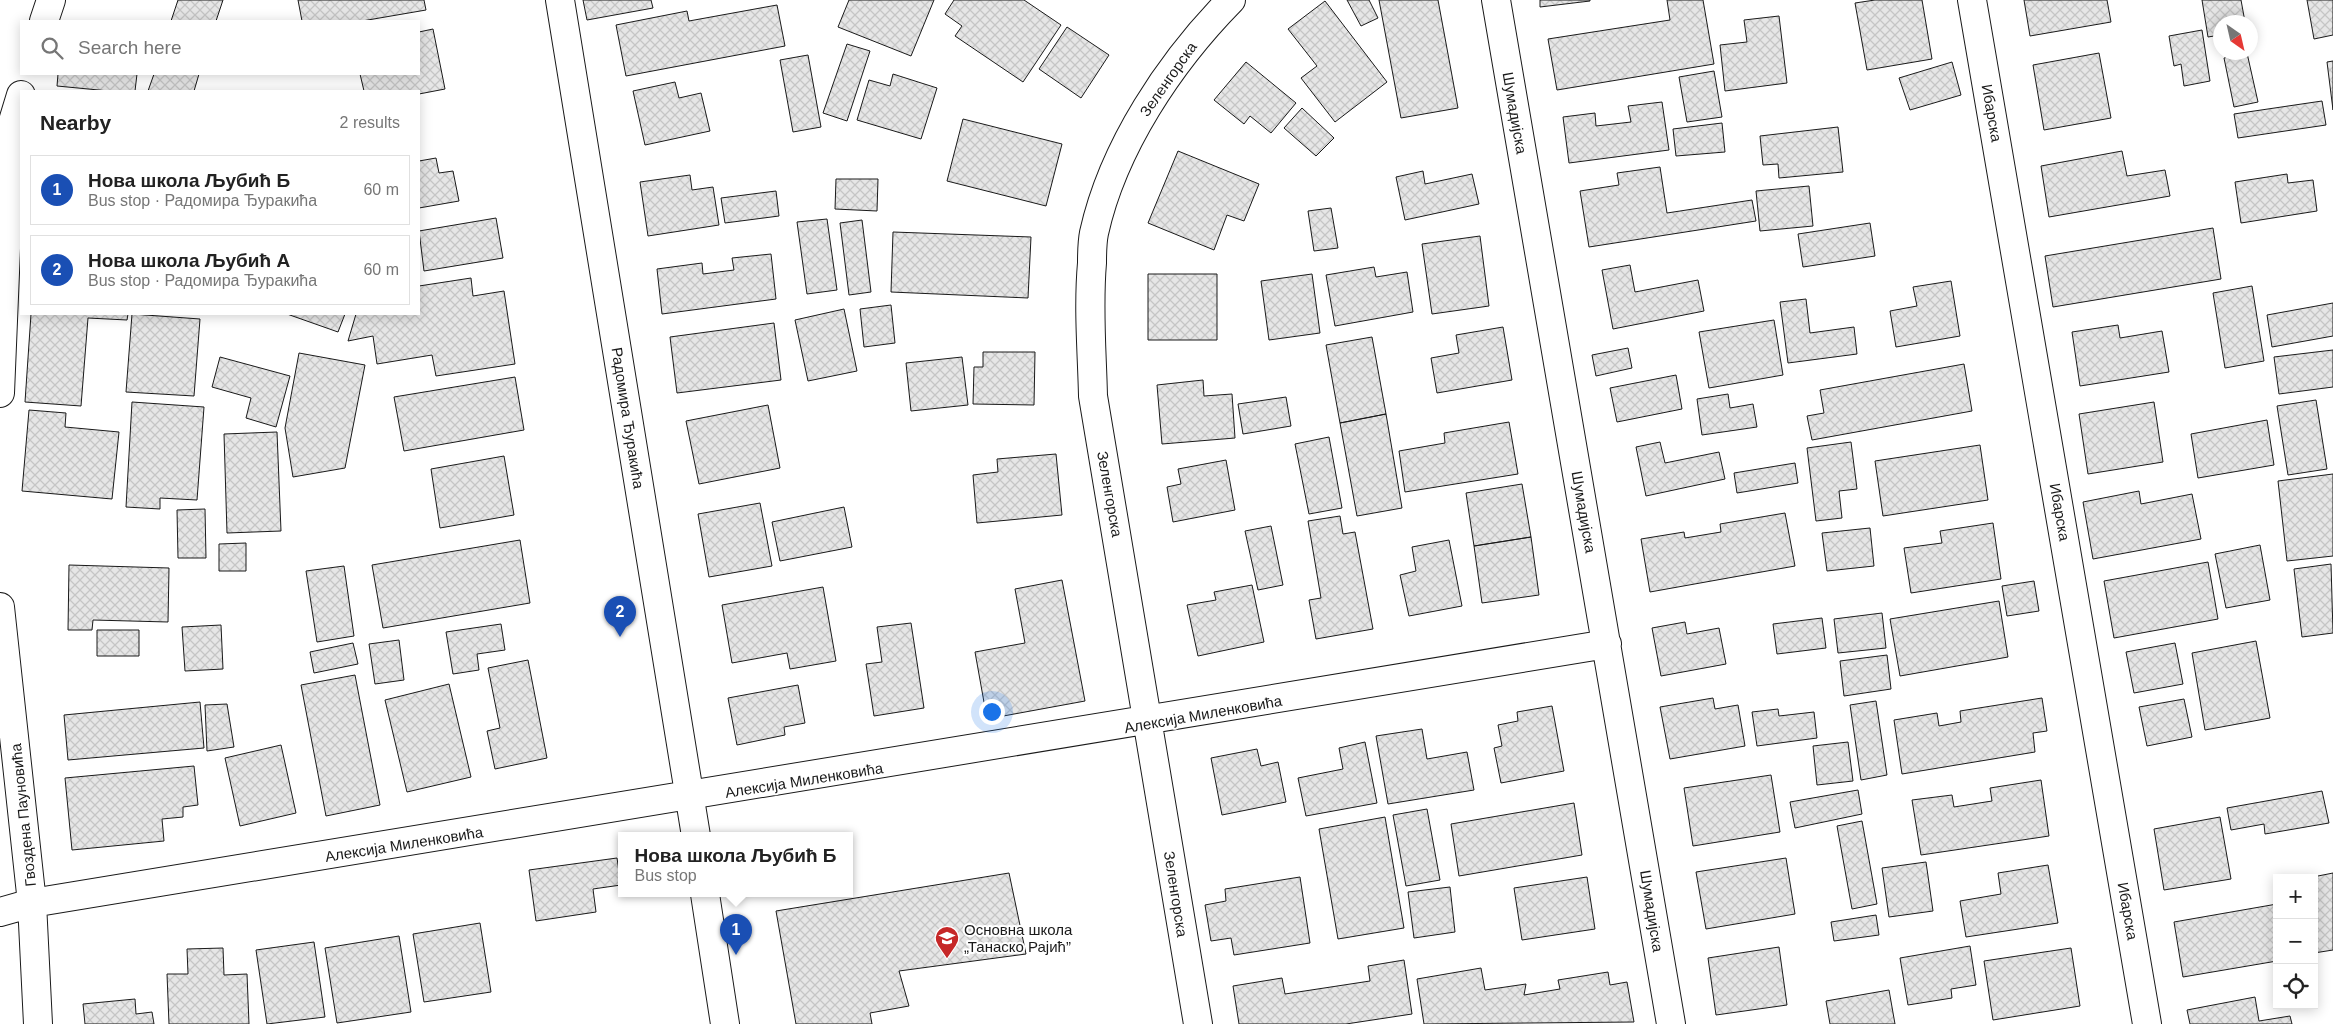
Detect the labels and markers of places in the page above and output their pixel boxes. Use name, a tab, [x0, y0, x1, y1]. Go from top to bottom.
pin: 2	[604, 596, 636, 637]
pin: 1	[720, 914, 752, 955]
place label: Основна школа „Танаско Рајић”	[964, 921, 1073, 955]
school or university icon: Основна школа „Танаско Рајић”	[934, 925, 960, 959]

